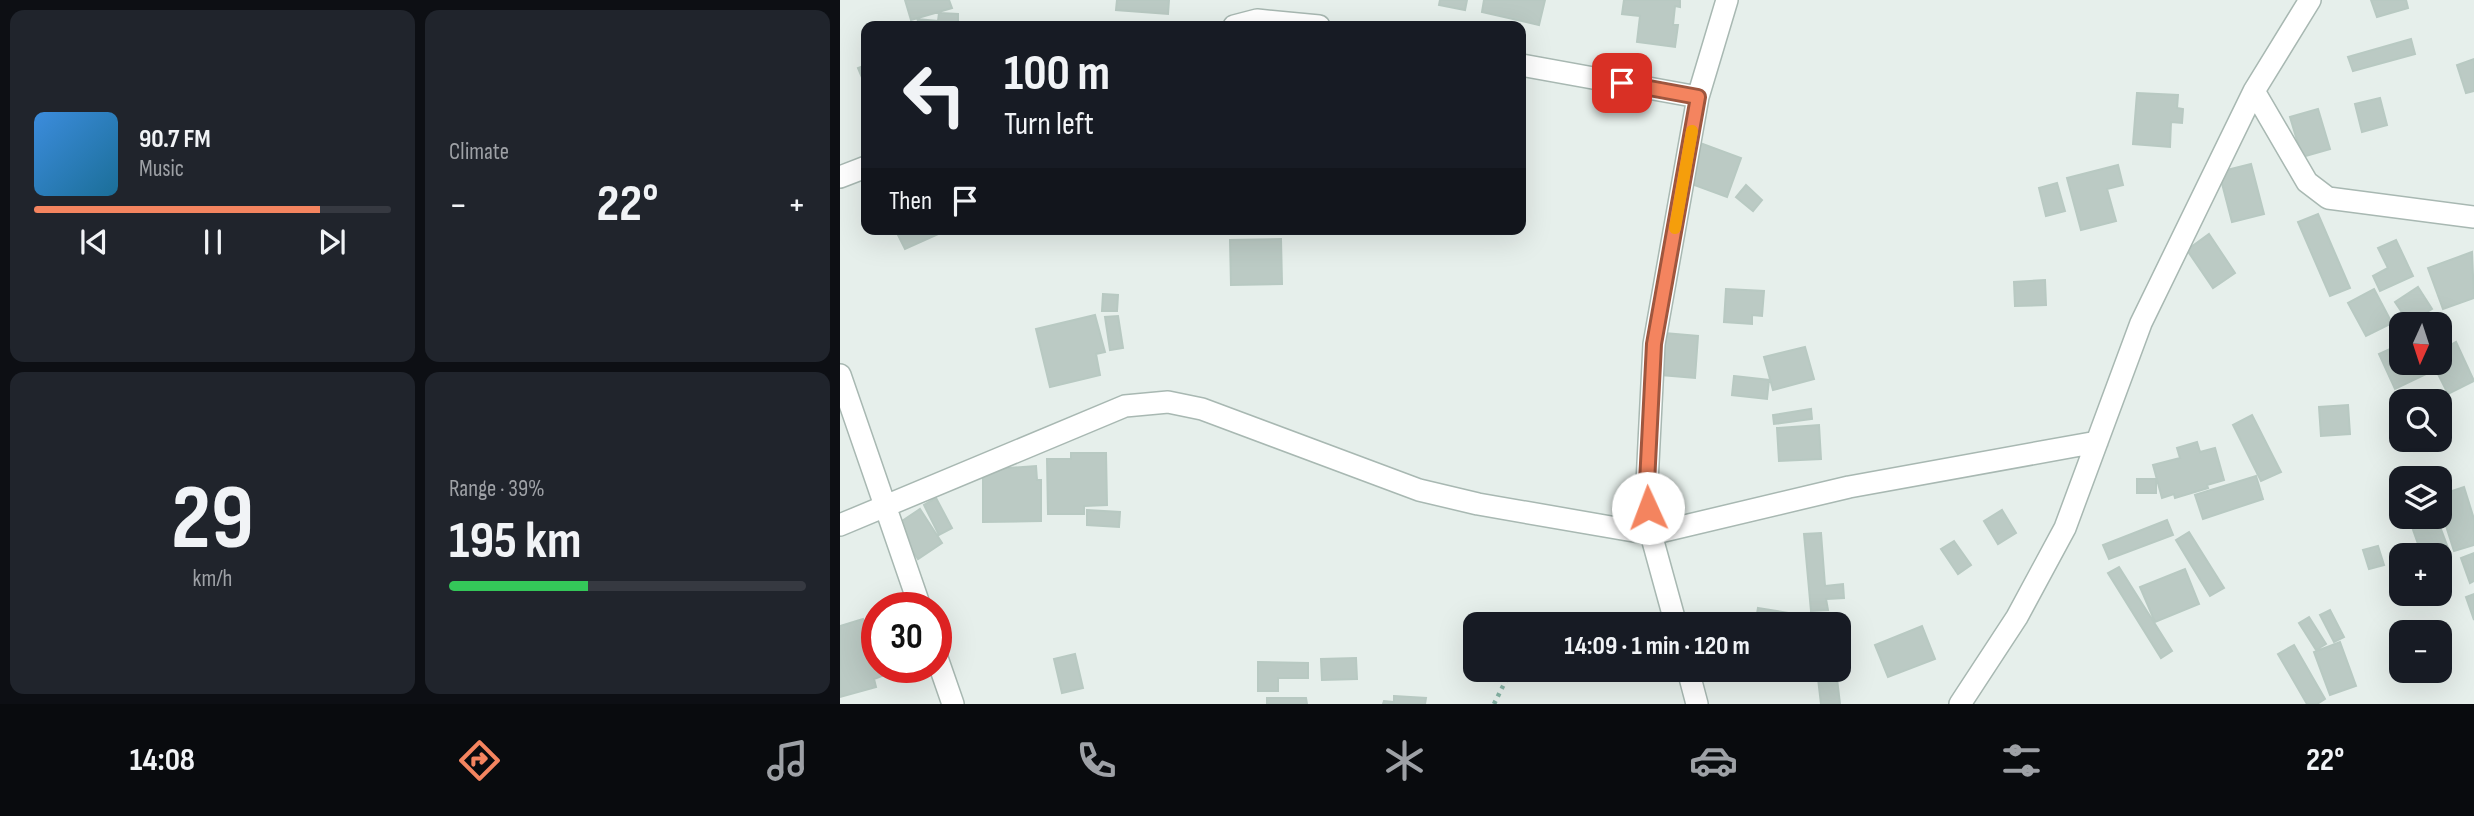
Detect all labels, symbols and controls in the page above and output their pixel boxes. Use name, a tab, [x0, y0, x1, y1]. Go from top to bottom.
text: 100 m	[1004, 45, 1110, 104]
icon: left	[889, 49, 980, 140]
pin	[1592, 53, 1652, 113]
icon: arrive	[1603, 64, 1641, 102]
text: Turn left	[1004, 105, 1094, 144]
text: 90.7 FM	[139, 124, 211, 155]
text: Climate	[449, 138, 509, 166]
text: Music	[139, 155, 184, 183]
text: 22°	[596, 173, 659, 236]
icon: arrive	[946, 182, 984, 220]
text: −	[449, 183, 468, 228]
text: +	[787, 183, 806, 228]
text: Then	[889, 186, 932, 217]
icon: previous	[75, 223, 113, 261]
icon: pause	[194, 223, 232, 261]
icon: next	[313, 223, 351, 261]
north arrow	[2389, 312, 2452, 374]
map controls	[2389, 312, 2452, 683]
button: search	[2389, 389, 2452, 452]
text: 29	[171, 465, 254, 574]
button: layers	[2389, 466, 2452, 529]
position arrow	[1611, 471, 1685, 545]
text: Range · 39%	[449, 475, 545, 503]
text: 195 km	[449, 510, 581, 573]
button: +	[2389, 543, 2452, 606]
text: km/h	[193, 565, 232, 593]
speed limit sign: 30	[861, 592, 952, 683]
button: −	[2389, 620, 2452, 683]
text: 14:09 · 1 min · 120 m	[1564, 631, 1750, 662]
icon: directions	[455, 736, 504, 785]
icon: music	[763, 736, 812, 785]
icon: phone	[1072, 736, 1121, 785]
icon: climate	[1380, 736, 1429, 785]
icon: car	[1689, 736, 1738, 785]
icon: filters	[1997, 736, 2046, 785]
text: 14:08	[130, 741, 195, 780]
text: 22°	[2306, 741, 2344, 780]

